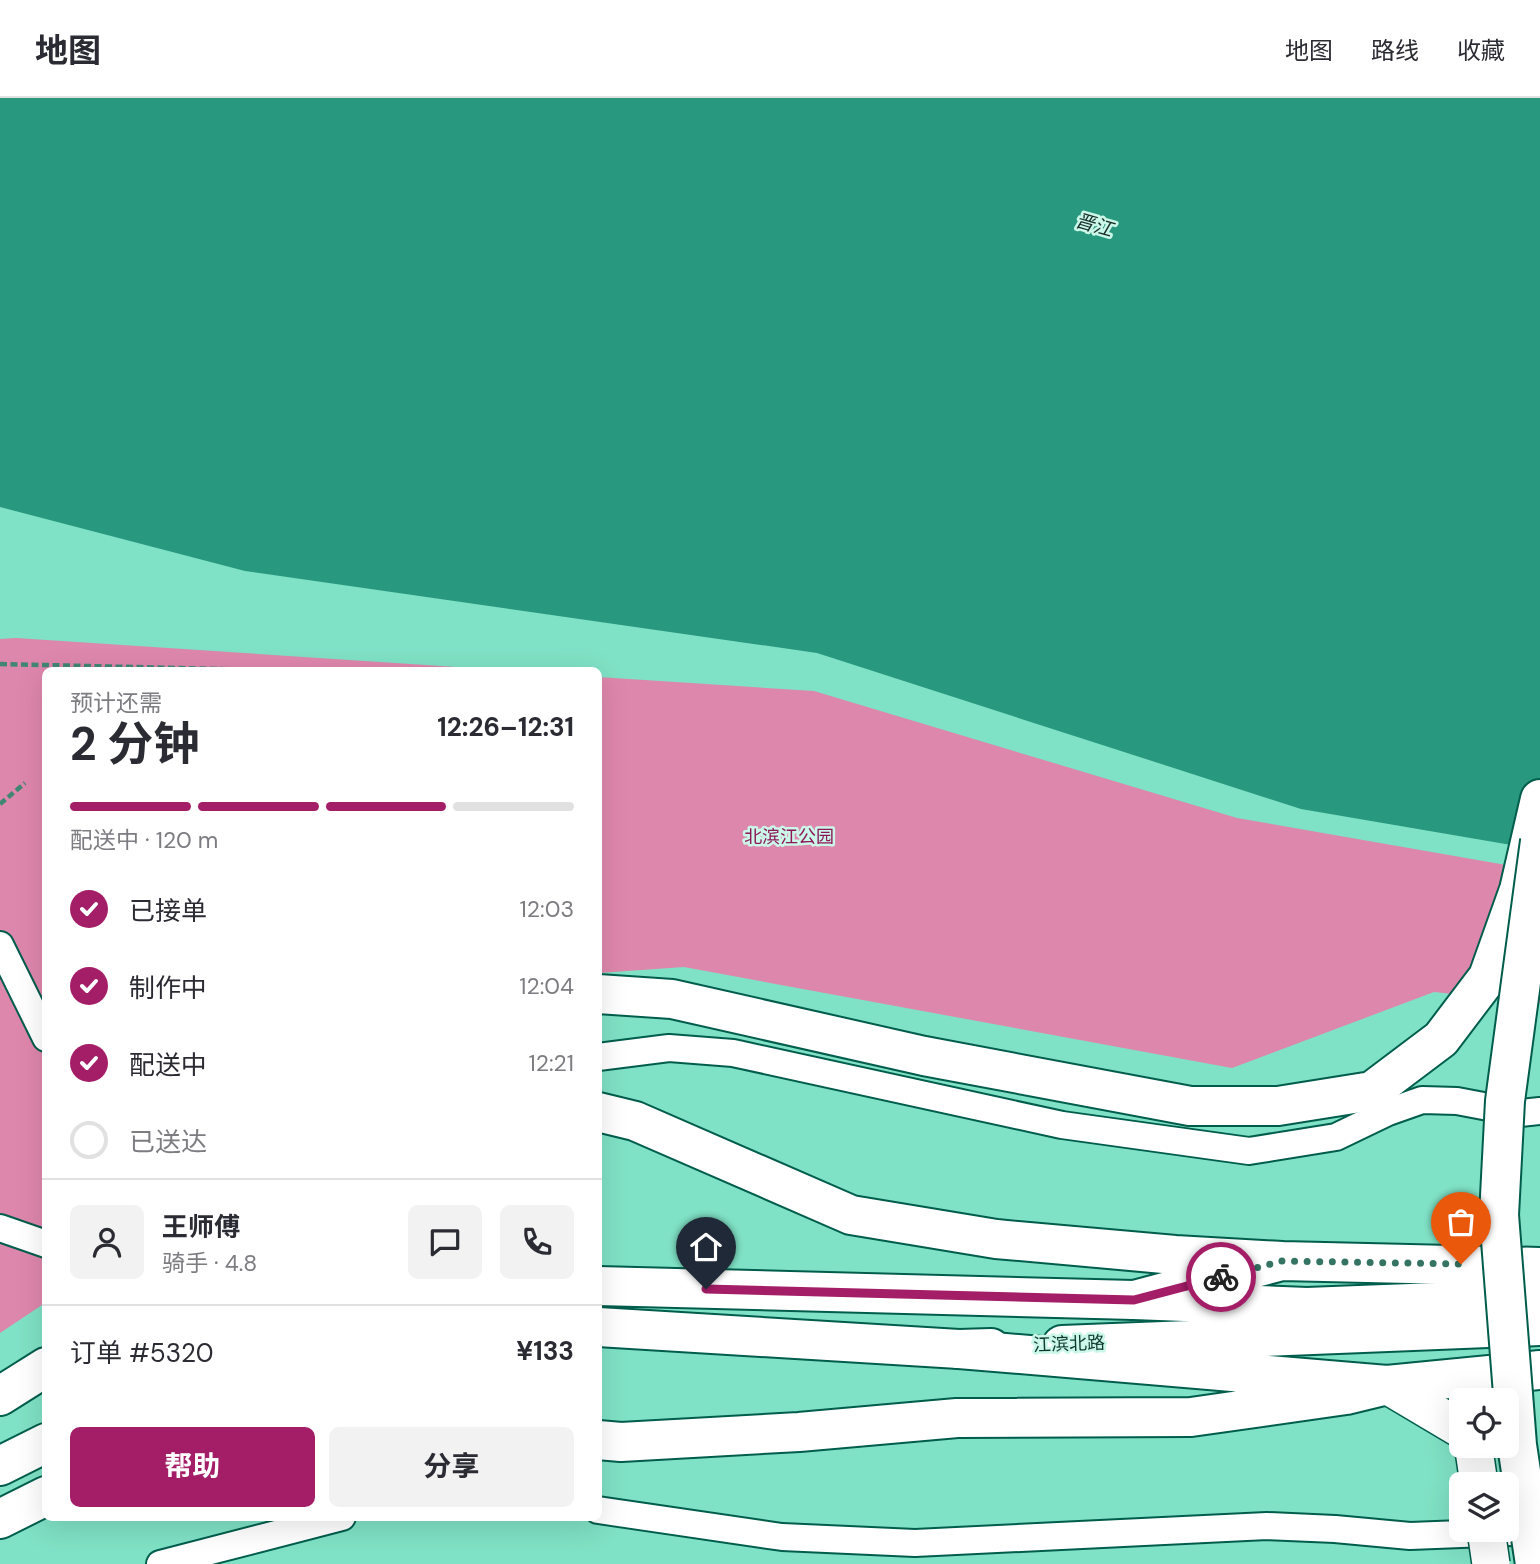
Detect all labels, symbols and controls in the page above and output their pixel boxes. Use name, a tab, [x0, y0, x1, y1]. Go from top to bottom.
text: 地图	[35, 29, 101, 72]
text: 地图	[1285, 35, 1333, 66]
text: 路线	[1371, 35, 1419, 66]
text: 收藏	[1457, 35, 1505, 66]
water label: 晋江	[1072, 208, 1118, 243]
text: 预计还需	[70, 688, 162, 718]
text: 12:26–12:31	[437, 710, 574, 744]
text: 2 分钟	[70, 714, 199, 774]
text: 配送中 · 120 m	[70, 825, 218, 855]
park label: 北滨江公园	[744, 825, 834, 849]
icon: check	[70, 890, 108, 928]
text: 已接单	[129, 894, 207, 928]
text: 12:03	[520, 894, 574, 924]
icon: check	[70, 967, 108, 1005]
text: 制作中	[129, 971, 207, 1005]
text: 12:04	[519, 971, 574, 1001]
icon: check	[70, 1044, 108, 1082]
text: 配送中	[129, 1048, 207, 1082]
text: 12:21	[529, 1048, 574, 1078]
text: 已送达	[129, 1125, 207, 1159]
pin	[1431, 1192, 1491, 1264]
icon: bag	[1442, 1203, 1480, 1241]
button: person	[70, 1205, 144, 1279]
button: chat	[408, 1205, 482, 1279]
button: phone	[500, 1205, 574, 1279]
text: 王师傅	[162, 1210, 240, 1244]
pin	[676, 1217, 736, 1289]
icon: home	[687, 1228, 725, 1266]
courier	[1186, 1242, 1256, 1312]
text: 骑手 · 4.8	[162, 1248, 257, 1278]
icon: bike	[1202, 1258, 1240, 1296]
street label: 江滨北路	[1033, 1331, 1105, 1357]
text: ¥133	[516, 1334, 574, 1368]
text: 订单 #5320	[70, 1336, 214, 1370]
map controls	[1449, 1388, 1519, 1542]
button: locate	[1449, 1388, 1519, 1458]
button: 帮助	[70, 1427, 315, 1507]
button: 分享	[329, 1427, 574, 1507]
button: layers	[1449, 1472, 1519, 1542]

